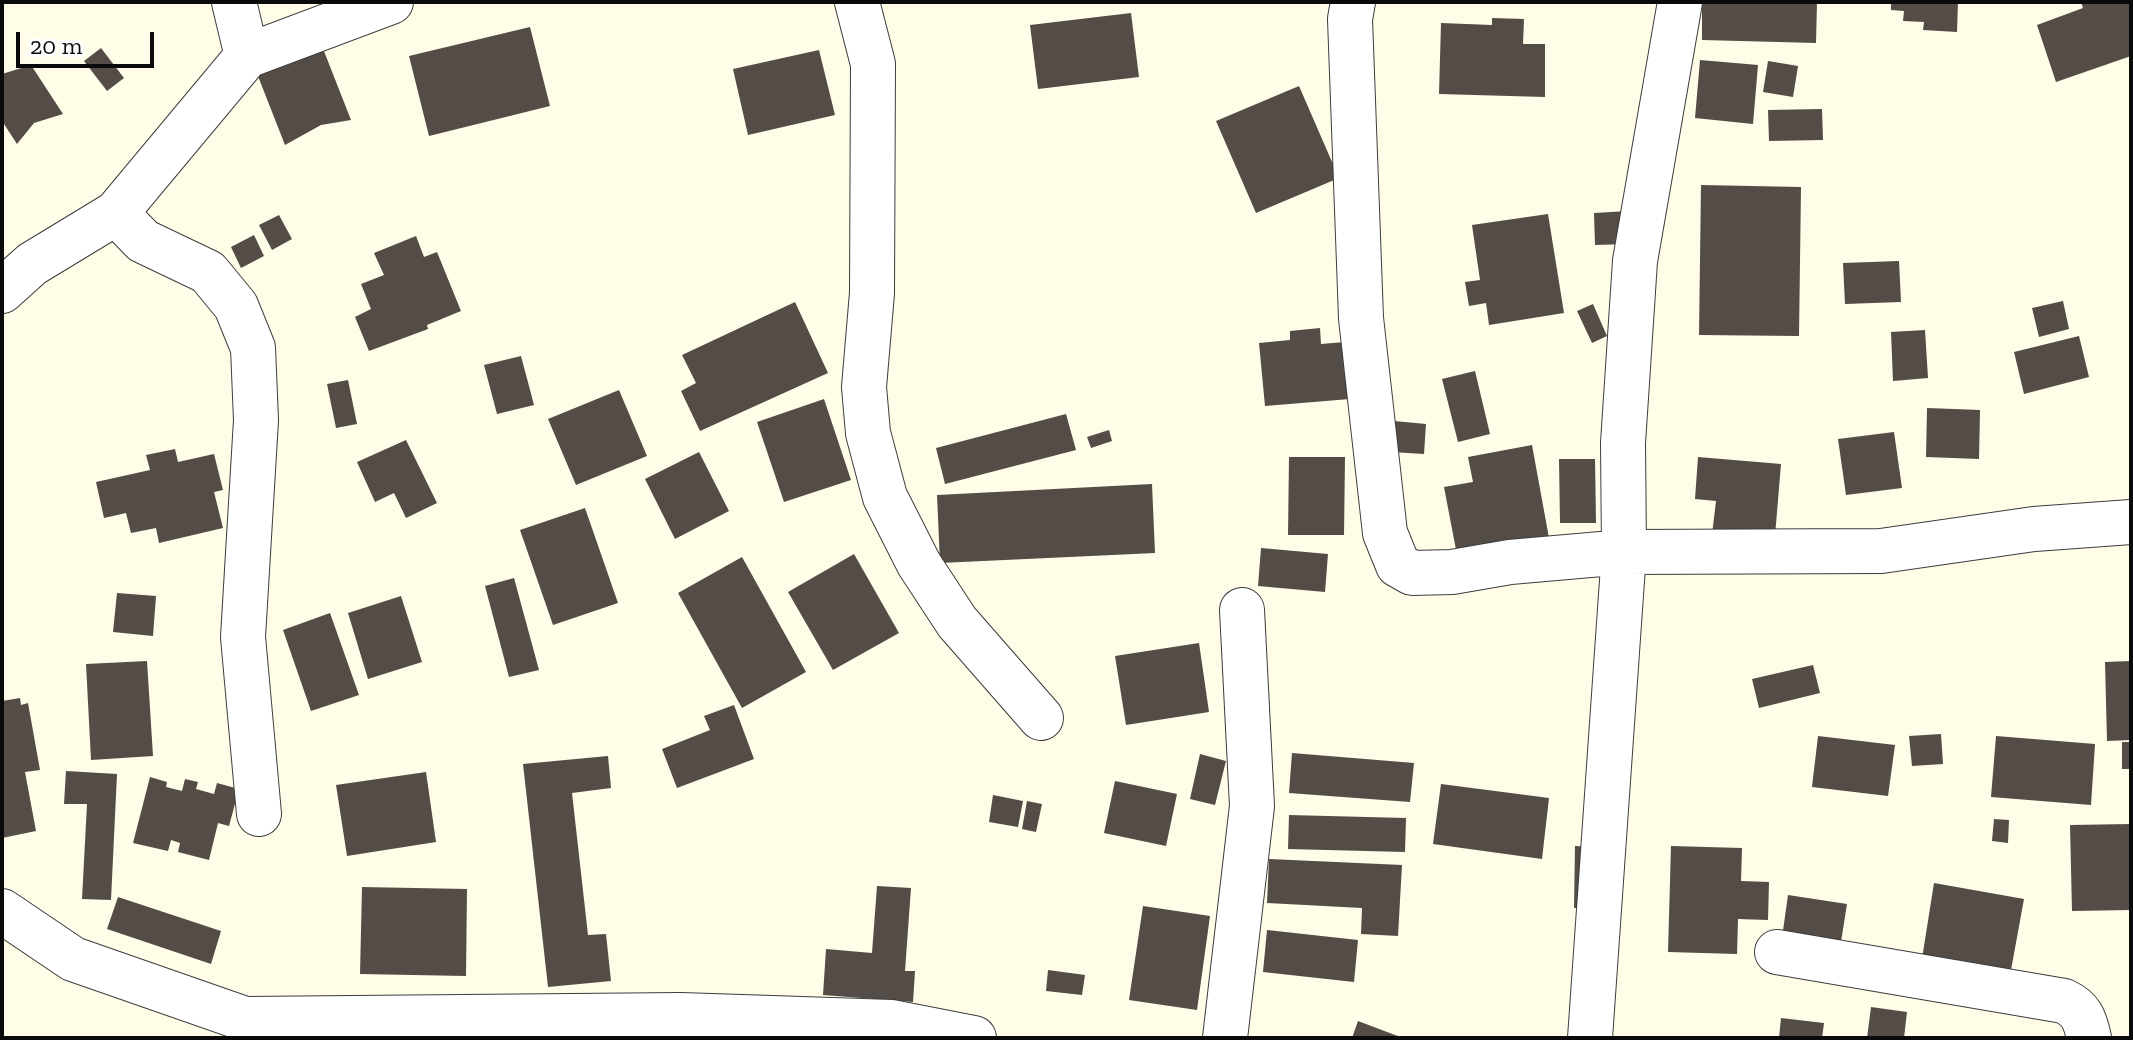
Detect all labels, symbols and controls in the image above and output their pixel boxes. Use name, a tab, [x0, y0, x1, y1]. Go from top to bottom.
scale bar	[20, 16, 158, 66]
text: 20 m	[30, 31, 82, 60]

